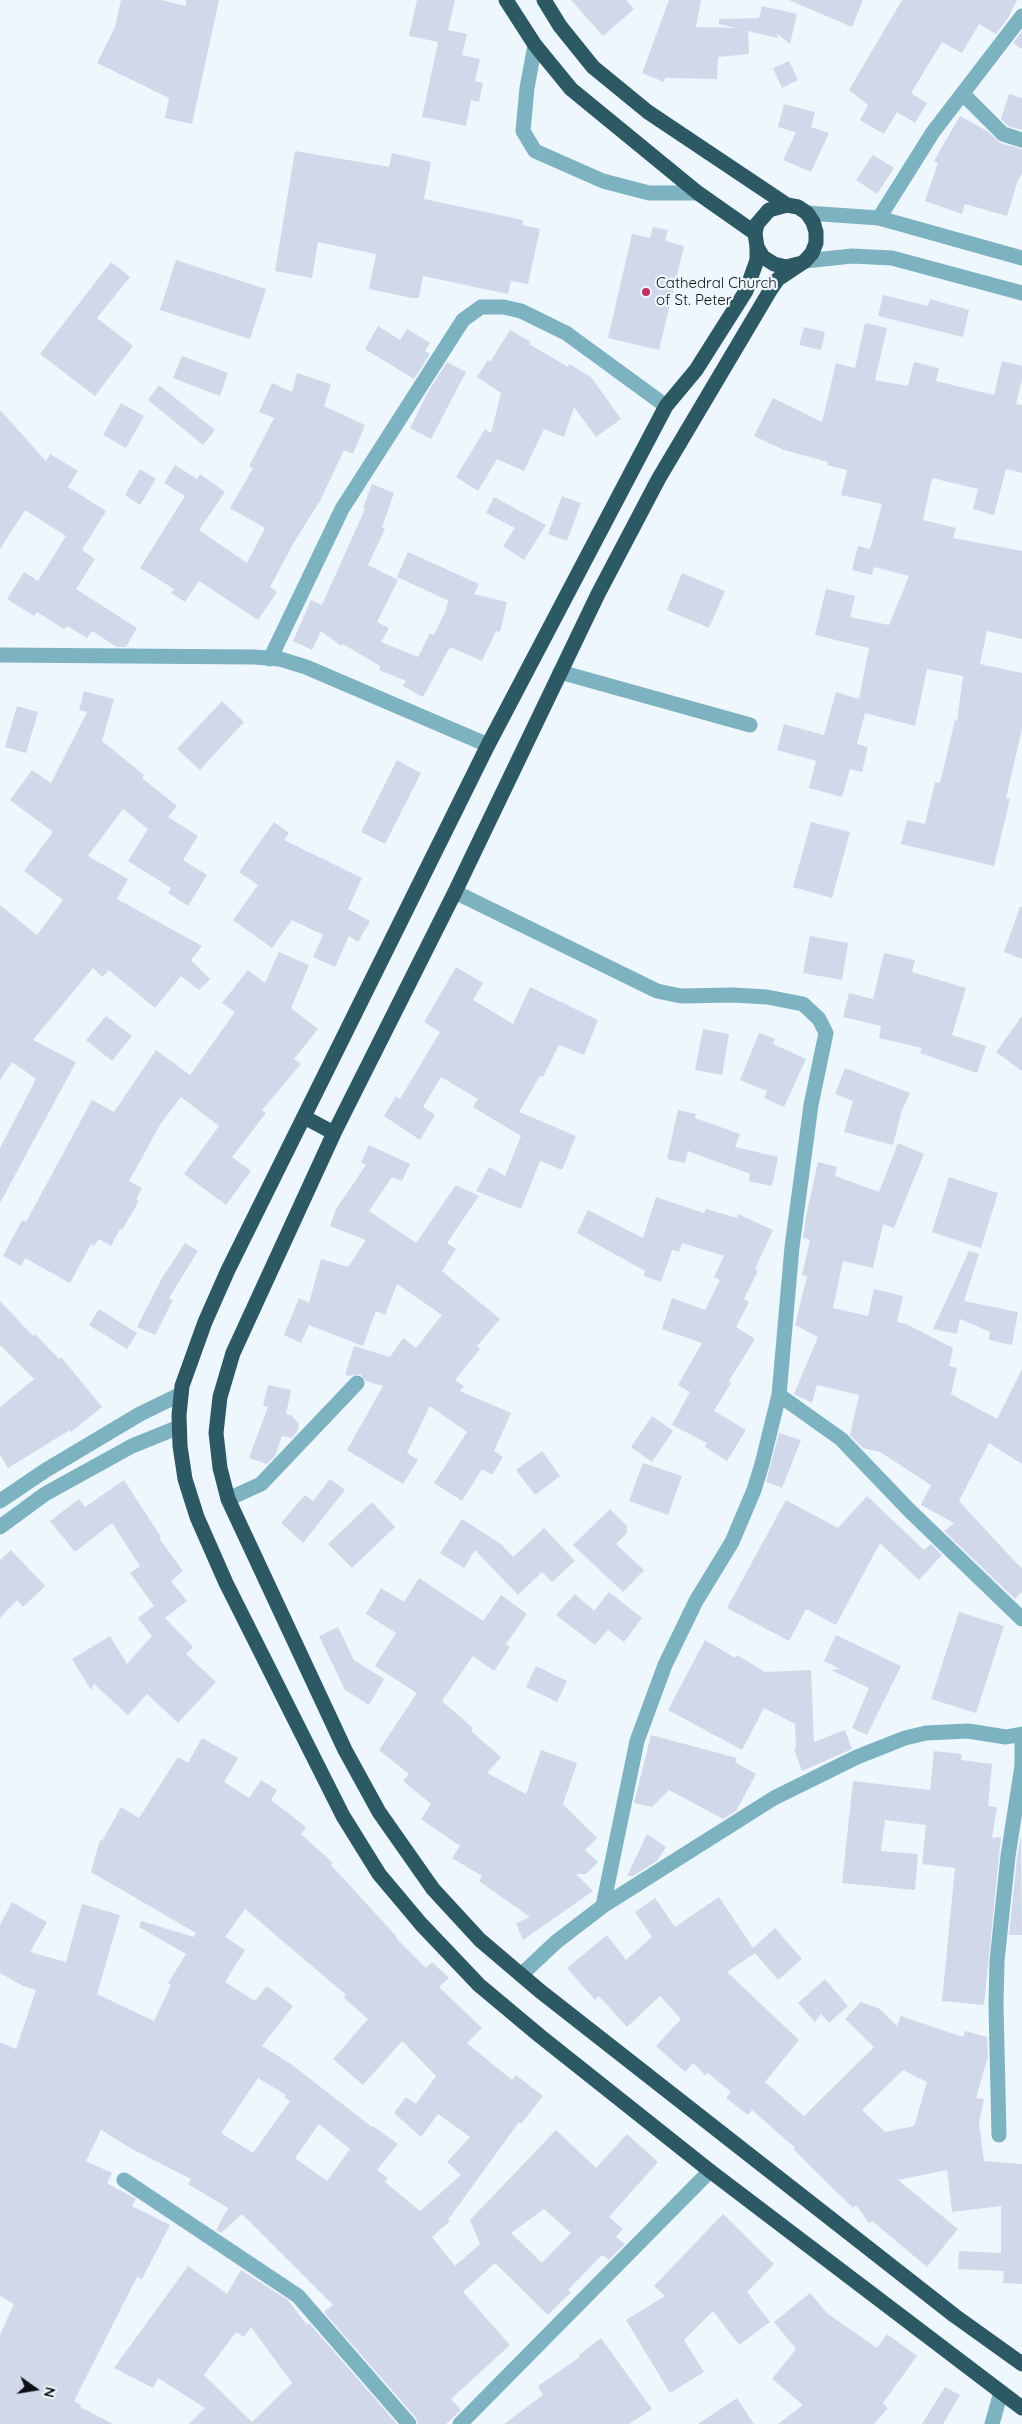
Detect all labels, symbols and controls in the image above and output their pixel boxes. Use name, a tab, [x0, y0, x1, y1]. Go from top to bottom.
place label: Cathedral Church of St. Peter	[656, 274, 777, 309]
marker: Cathedral Church of St. Peter	[640, 286, 652, 298]
north arrow	[10, 2364, 60, 2414]
text: N	[40, 2385, 60, 2399]

